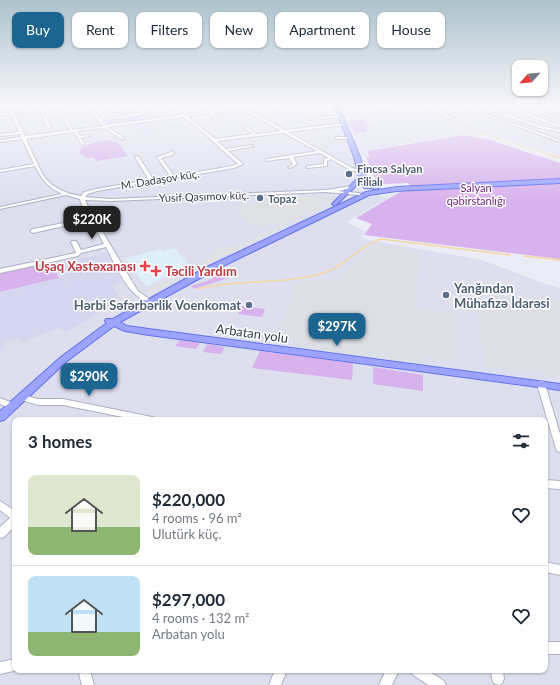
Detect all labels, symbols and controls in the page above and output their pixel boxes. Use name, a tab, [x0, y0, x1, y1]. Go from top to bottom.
chip: Buy	[12, 12, 64, 48]
chip: Rent	[72, 12, 128, 48]
chip: Filters	[136, 12, 202, 48]
chip: New	[210, 12, 267, 48]
chip: Apartment	[275, 12, 369, 48]
chip: House	[377, 12, 445, 48]
north arrow	[512, 60, 548, 96]
map controls	[512, 60, 548, 96]
place label: Fincsa Salyan Filialı	[357, 162, 422, 188]
street label: M. Dadaşov küç.	[120, 166, 200, 192]
marker: Fincsa Salyan Filialı	[344, 169, 354, 179]
park label: Salyan qəbirstanlığı	[447, 181, 505, 207]
street label: Yusif Qasımov küç.	[159, 188, 249, 204]
place label: Topaz	[268, 192, 296, 205]
marker: Topaz	[255, 193, 265, 203]
pin: $220K	[64, 206, 120, 240]
text: $220K	[72, 211, 112, 227]
place label: Uşaq Xəstəxanası	[35, 258, 136, 274]
marker: Uşaq Xəstəxanası	[139, 260, 151, 272]
place label: Təcili Yardım	[165, 263, 237, 279]
marker: Təcili Yardım	[150, 265, 162, 277]
place label: Yanğından Mühafizə İdarəsi	[453, 280, 550, 311]
marker: Yanğından Mühafizə İdarəsi	[441, 290, 451, 300]
place label: Hərbi Səfərbərlik Voenkomat	[74, 297, 241, 313]
marker: Hərbi Səfərbərlik Voenkomat	[244, 300, 254, 310]
pin: $297K	[309, 313, 365, 347]
text: $297K	[317, 318, 357, 334]
street label: Arbatan yolu	[215, 320, 289, 346]
pin: $290K	[61, 363, 117, 397]
text: $290K	[69, 368, 109, 384]
icon: filters	[510, 430, 532, 452]
text: 3 homes	[28, 431, 92, 452]
text: $220,000	[152, 489, 225, 510]
icon: home	[60, 491, 108, 539]
icon: heart	[510, 504, 532, 526]
text: 4 rooms · 96 m²	[152, 510, 242, 526]
text: Ulutürk küç.	[152, 526, 221, 542]
text: $297,000	[152, 589, 225, 610]
icon: home	[60, 592, 108, 640]
icon: heart	[510, 605, 532, 627]
text: 4 rooms · 132 m²	[152, 610, 249, 626]
text: Arbatan yolu	[152, 626, 225, 642]

